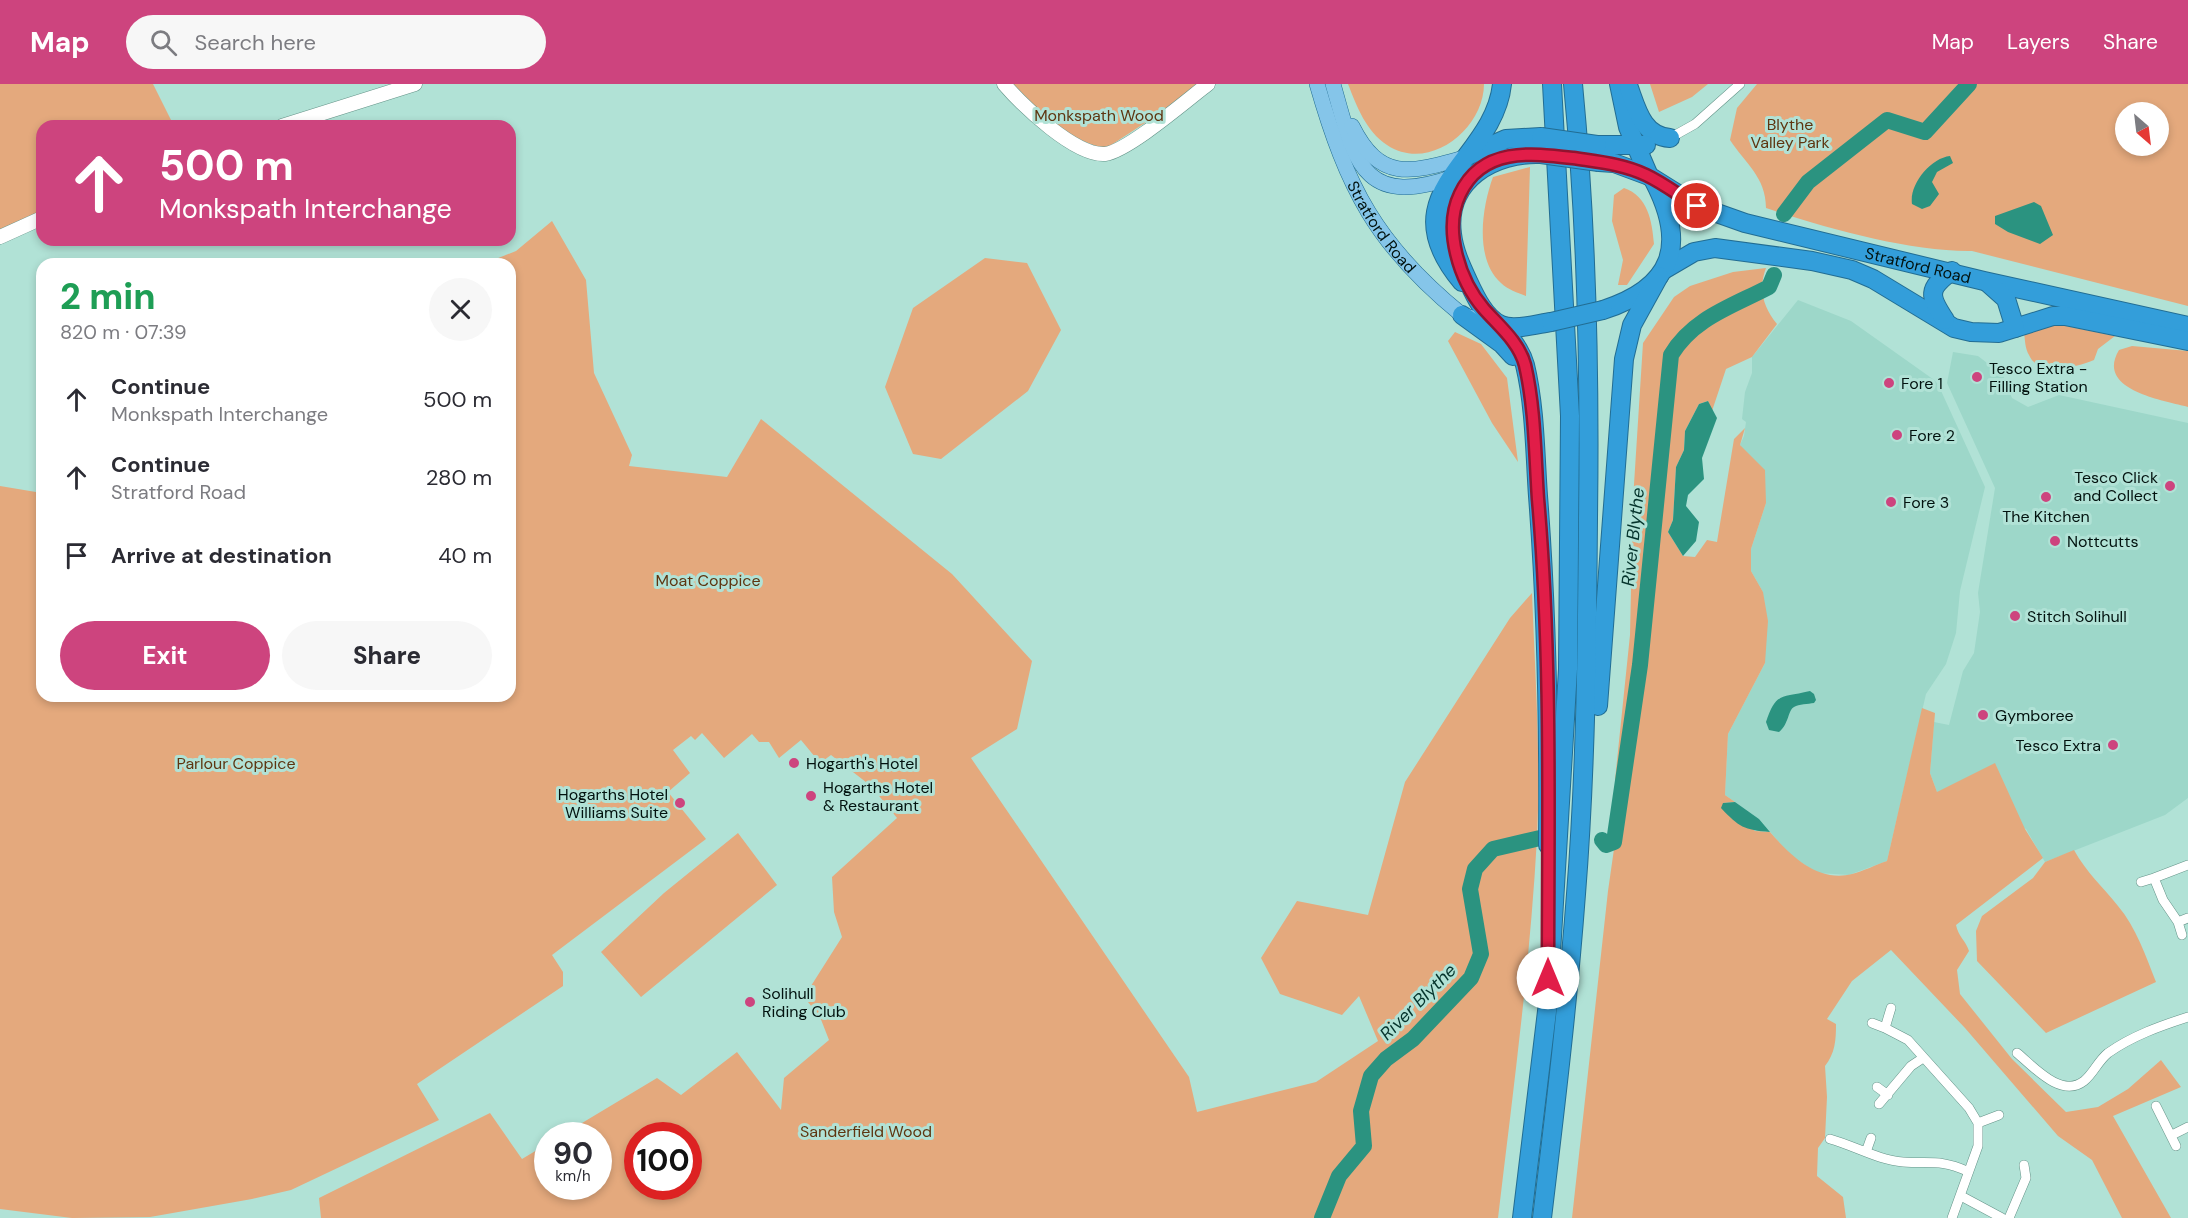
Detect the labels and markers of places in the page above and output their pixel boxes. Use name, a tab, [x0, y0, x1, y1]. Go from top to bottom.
pin	[1671, 180, 1722, 231]
place label: Tesco Extra - Filling Station	[1989, 358, 2088, 397]
marker: Tesco Extra - Filling Station	[1970, 370, 1984, 384]
place label: Fore 1	[1901, 373, 1943, 394]
marker: Fore 1	[1882, 376, 1896, 390]
place label: Fore 2	[1909, 425, 1955, 446]
marker: Fore 2	[1890, 428, 1904, 442]
place label: Tesco Click and Collect	[2073, 467, 2158, 506]
marker: Tesco Click and Collect	[2163, 479, 2177, 493]
marker: The Kitchen	[2039, 490, 2053, 504]
place label: Fore 3	[1903, 492, 1949, 513]
marker: Fore 3	[1884, 495, 1898, 509]
place label: The Kitchen	[2002, 506, 2090, 527]
place label: Nottcutts	[2067, 531, 2138, 552]
marker: Nottcutts	[2048, 534, 2062, 548]
place label: Stitch Solihull	[2027, 606, 2127, 627]
marker: Stitch Solihull	[2008, 609, 2022, 623]
place label: Gymboree	[1995, 705, 2074, 726]
marker: Gymboree	[1976, 708, 1990, 722]
place label: Tesco Extra	[2016, 735, 2101, 756]
marker: Tesco Extra	[2106, 738, 2120, 752]
place label: Hogarth's Hotel	[806, 753, 918, 774]
marker: Hogarth's Hotel	[787, 756, 801, 770]
place label: Hogarths Hotel & Restaurant	[823, 777, 933, 816]
place label: Hogarths Hotel Williams Suite	[558, 784, 668, 823]
marker: Hogarths Hotel & Restaurant	[804, 789, 818, 803]
marker: Hogarths Hotel Williams Suite	[673, 796, 687, 810]
place label: Solihull Riding Club	[762, 983, 846, 1022]
marker: Solihull Riding Club	[743, 995, 757, 1009]

